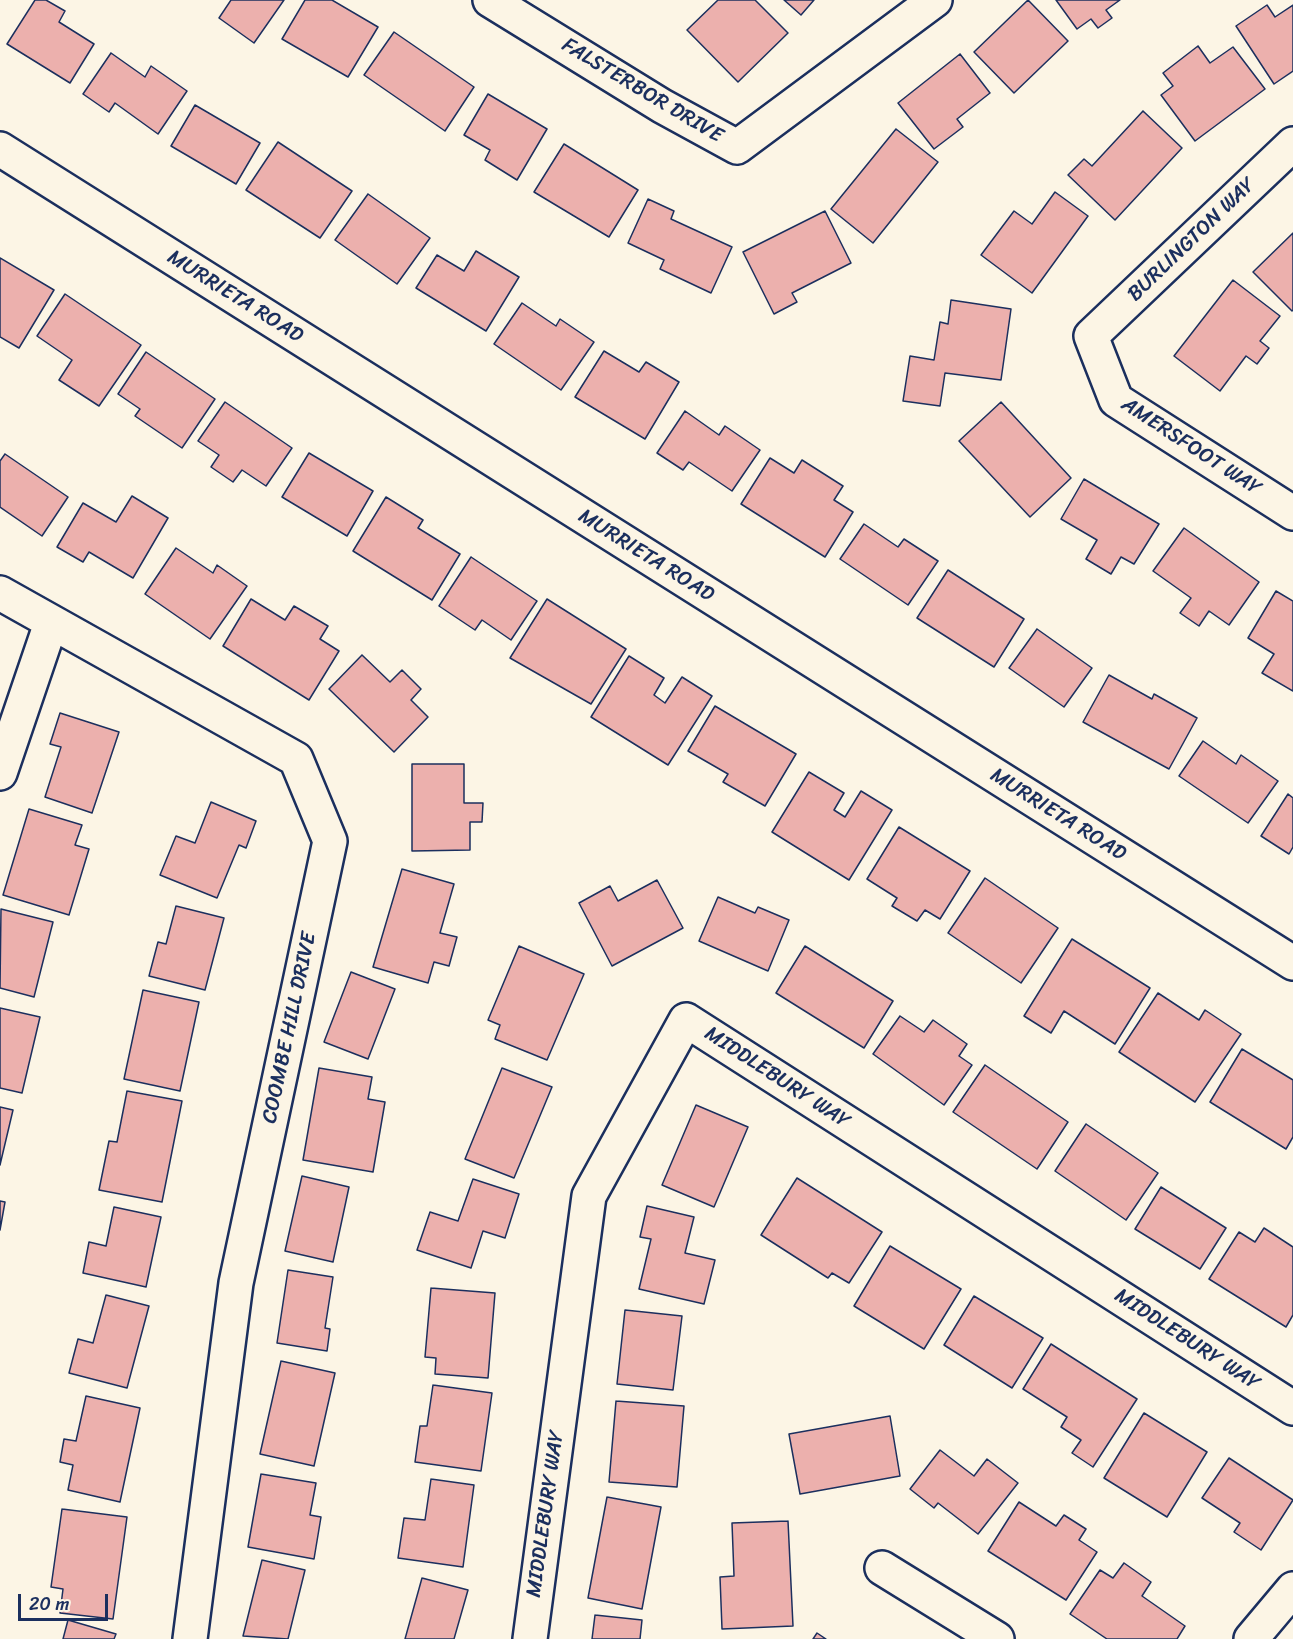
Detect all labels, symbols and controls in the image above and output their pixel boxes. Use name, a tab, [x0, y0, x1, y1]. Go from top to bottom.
street label: FALSTERBOR DRIVE	[557, 33, 727, 149]
street label: BURLINGTON WAY	[1123, 173, 1261, 307]
street label: MURRIETA ROAD	[162, 245, 308, 349]
street label: AMERSFOOT WAY	[1116, 392, 1266, 502]
street label: MURRIETA ROAD	[573, 504, 719, 608]
street label: MURRIETA ROAD	[985, 763, 1131, 867]
street label: COOMBE HILL DRIVE	[257, 930, 323, 1126]
street label: MIDDLEBURY WAY	[700, 1022, 854, 1134]
street label: MIDDLEBURY WAY	[1110, 1284, 1264, 1396]
street label: MIDDLEBURY WAY	[522, 1429, 570, 1599]
scale bar	[21, 1582, 111, 1620]
text: 20 m	[29, 1588, 69, 1620]

